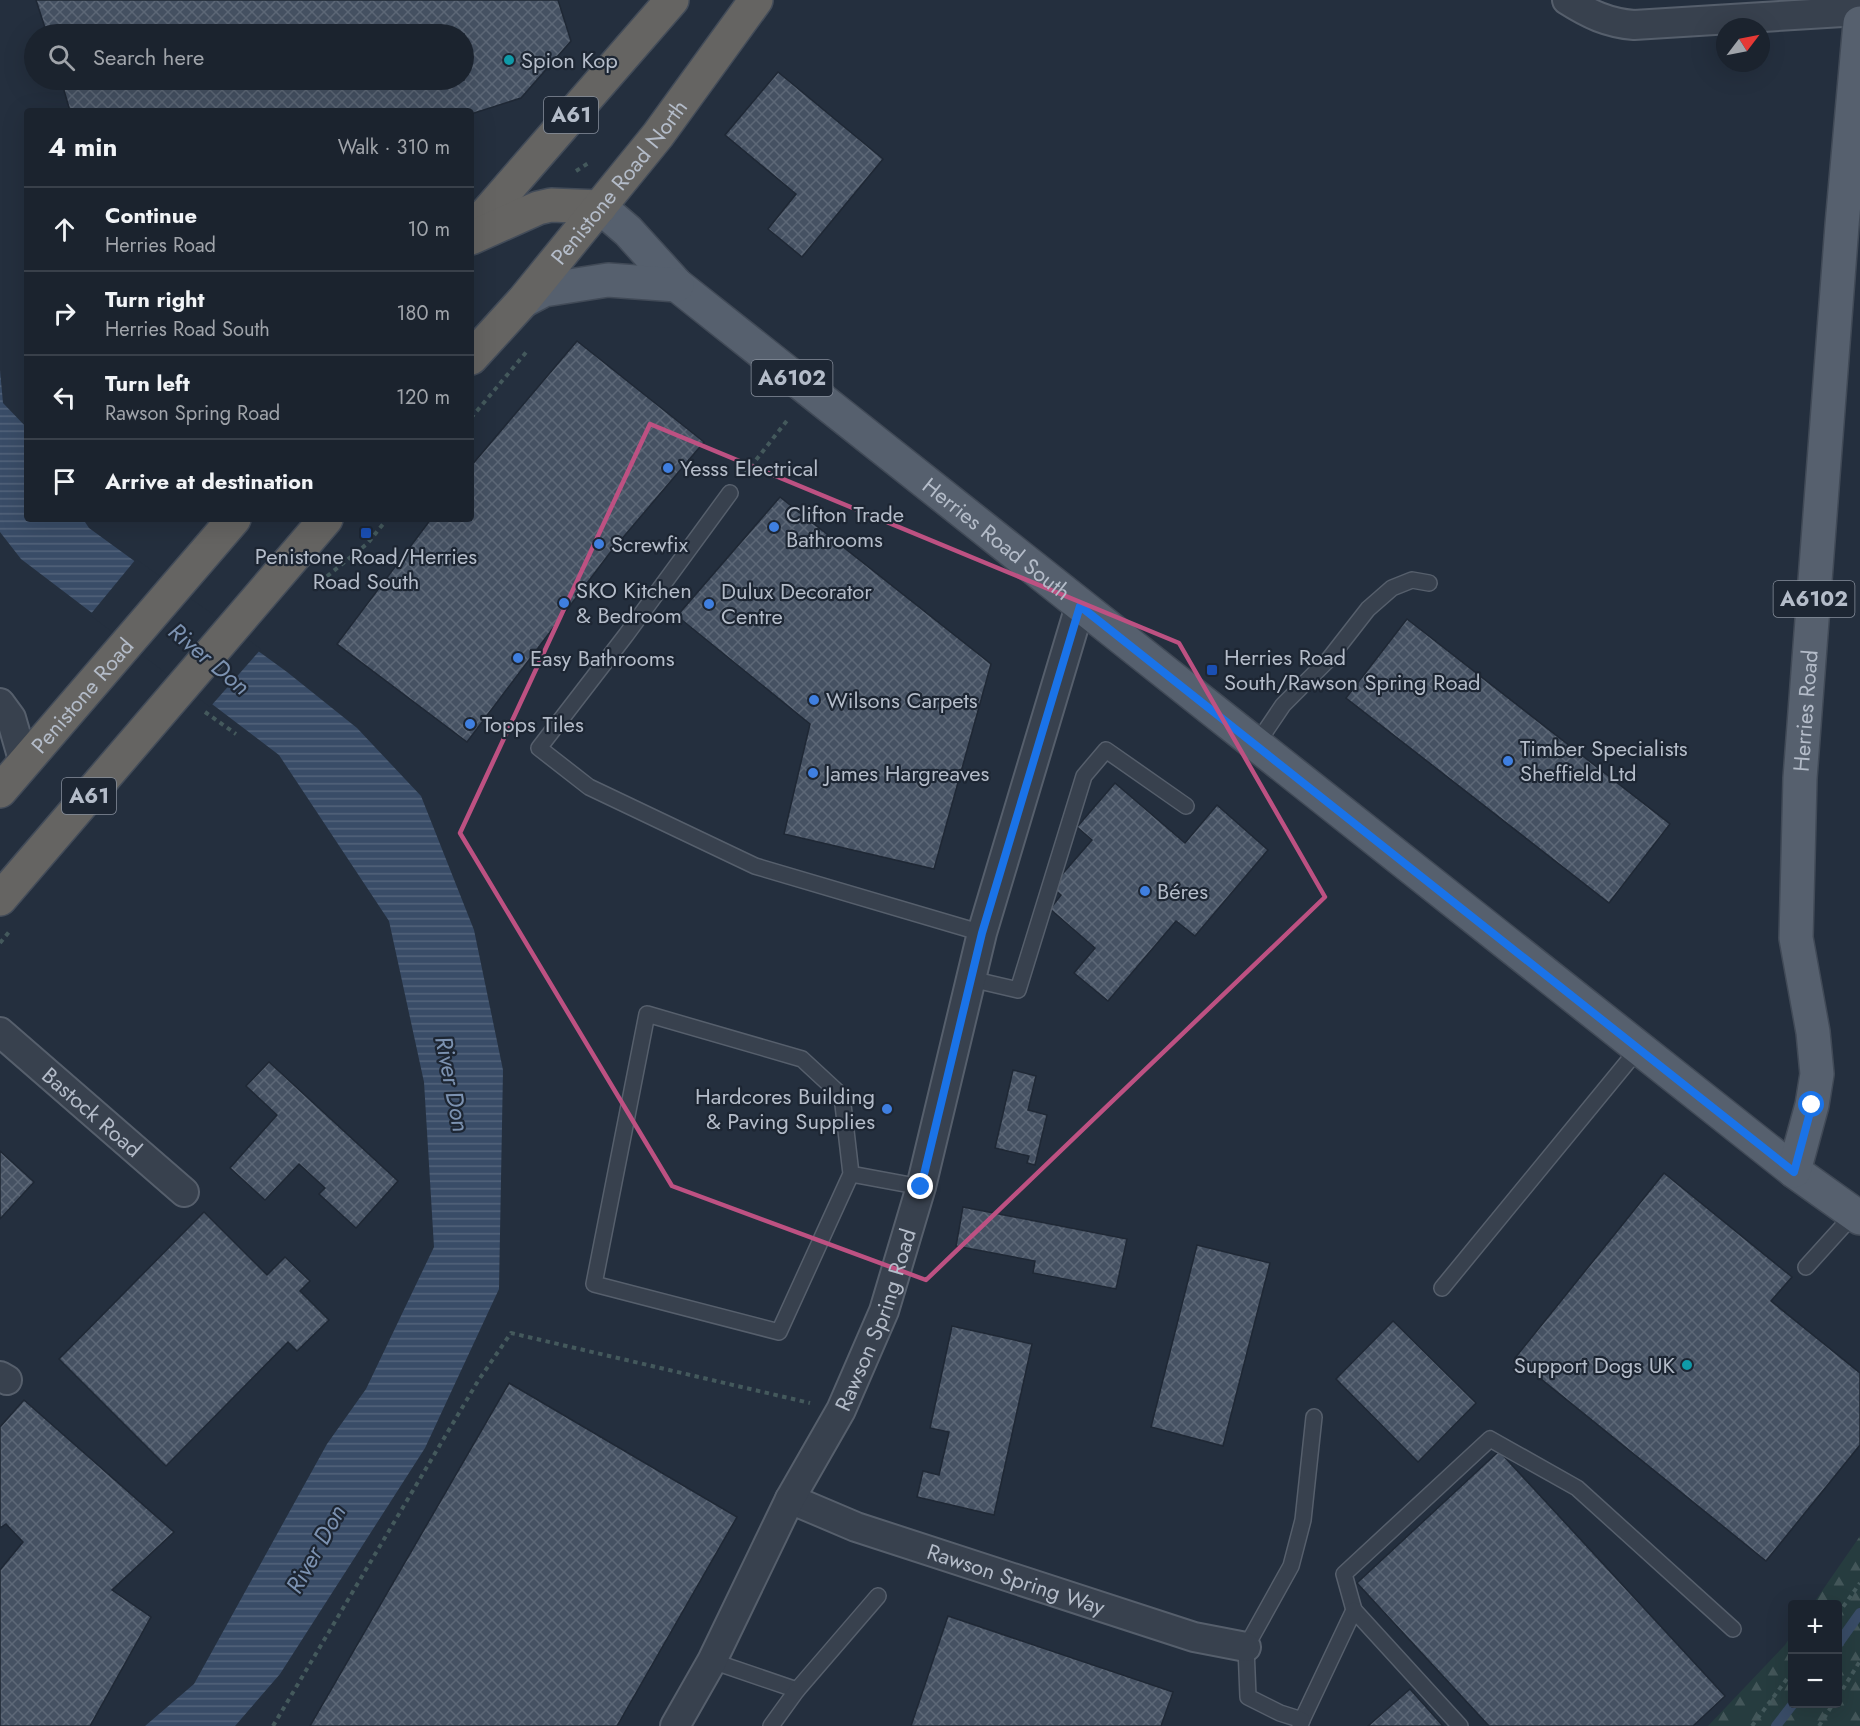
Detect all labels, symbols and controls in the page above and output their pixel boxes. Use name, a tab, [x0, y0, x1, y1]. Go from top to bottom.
north arrow	[1716, 18, 1770, 72]
search box	[24, 24, 474, 90]
icon: search	[45, 41, 78, 74]
text: Search here	[93, 41, 204, 73]
place label: Spion Kop	[521, 44, 618, 76]
marker: Spion Kop	[502, 53, 516, 67]
street label: Penistone Road North	[543, 93, 695, 271]
road number: A61	[544, 97, 598, 133]
text: 4 min	[48, 128, 117, 166]
text: Walk · 310 m	[338, 133, 450, 162]
text: Continue	[105, 199, 197, 231]
icon: ahead	[48, 213, 81, 246]
text: 10 m	[407, 215, 450, 244]
text: Herries Road	[105, 231, 216, 260]
text: Turn right	[105, 283, 205, 315]
icon: right	[48, 297, 81, 330]
text: 180 m	[396, 299, 450, 328]
text: Herries Road South	[105, 315, 270, 344]
road number: A6102	[752, 360, 832, 396]
text: Turn left	[105, 367, 190, 399]
icon: left	[48, 381, 81, 414]
text: 120 m	[396, 383, 450, 412]
text: Rawson Spring Road	[105, 399, 280, 428]
place label: Yesss Electrical	[680, 452, 818, 484]
marker: Yesss Electrical	[661, 461, 675, 475]
icon: arrive	[48, 465, 81, 498]
text: Arrive at destination	[105, 465, 314, 497]
street label: Herries Road South	[916, 470, 1078, 608]
place label: Clifton Trade Bathrooms	[786, 498, 904, 555]
marker: Clifton Trade Bathrooms	[767, 520, 781, 534]
marker: Penistone Road/Herries Road South	[359, 526, 373, 540]
place label: Screwfix	[611, 528, 689, 560]
marker: Screwfix	[592, 537, 606, 551]
place label: Penistone Road/Herries Road South	[255, 540, 477, 597]
place label: SKO Kitchen & Bedroom	[576, 574, 692, 631]
place label: Dulux Decorator Centre	[721, 575, 872, 632]
road number: A6102	[1774, 581, 1854, 617]
marker: SKO Kitchen & Bedroom	[557, 596, 571, 610]
marker: Dulux Decorator Centre	[702, 597, 716, 611]
water label: River Don	[161, 614, 258, 703]
street label: Penistone Road	[23, 631, 141, 760]
place label: Herries Road South/Rawson Spring Road	[1224, 641, 1481, 698]
place label: Easy Bathrooms	[530, 642, 675, 674]
street label: Herries Road	[1785, 649, 1826, 773]
marker: Easy Bathrooms	[511, 651, 525, 665]
marker: Herries Road South/Rawson Spring Road	[1205, 663, 1219, 677]
place label: Wilsons Carpets	[826, 684, 978, 716]
marker: Wilsons Carpets	[807, 693, 821, 707]
place label: Topps Tiles	[482, 708, 584, 740]
marker: Topps Tiles	[463, 717, 477, 731]
place label: Timber Specialists Sheffield Ltd	[1520, 732, 1688, 789]
marker: Timber Specialists Sheffield Ltd	[1501, 754, 1515, 768]
place label: James Hargreaves	[822, 757, 990, 789]
marker: James Hargreaves	[806, 766, 820, 780]
road number: A61	[62, 778, 116, 814]
place label: Béres	[1157, 875, 1208, 907]
marker: Béres	[1138, 884, 1152, 898]
water label: River Don	[426, 1033, 479, 1135]
street label: Bastock Road	[35, 1060, 149, 1165]
place label: Hardcores Building & Paving Supplies	[695, 1080, 875, 1137]
route start	[1798, 1091, 1824, 1117]
marker: Hardcores Building & Paving Supplies	[880, 1102, 894, 1116]
route end	[907, 1173, 933, 1199]
street label: Rawson Spring Road	[826, 1225, 924, 1416]
place label: Support Dogs UK	[1514, 1349, 1676, 1381]
marker: Support Dogs UK	[1680, 1358, 1694, 1372]
water label: River Don	[277, 1498, 354, 1600]
street label: Rawson Spring Way	[923, 1535, 1109, 1623]
map controls	[1788, 1600, 1842, 1708]
button: +	[1788, 1600, 1842, 1654]
button: −	[1788, 1654, 1842, 1708]

